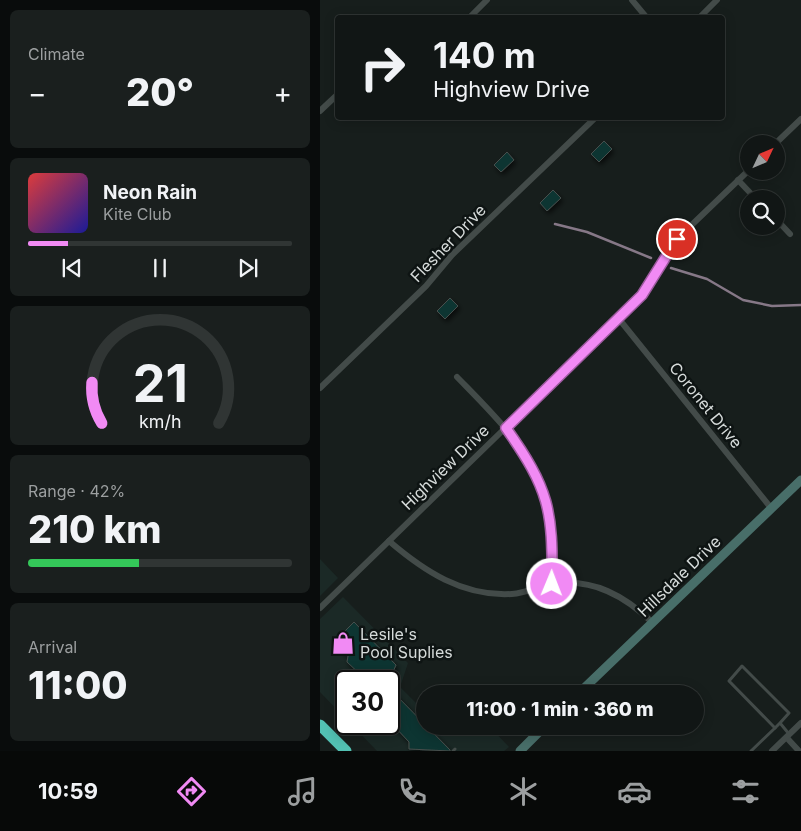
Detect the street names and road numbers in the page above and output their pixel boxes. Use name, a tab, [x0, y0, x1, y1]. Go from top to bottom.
street label: Flesher Drive	[406, 200, 490, 286]
street label: Coronet Drive	[665, 358, 747, 452]
street label: Highview Drive	[397, 420, 493, 514]
street label: Hillsdale Drive	[633, 531, 725, 621]

